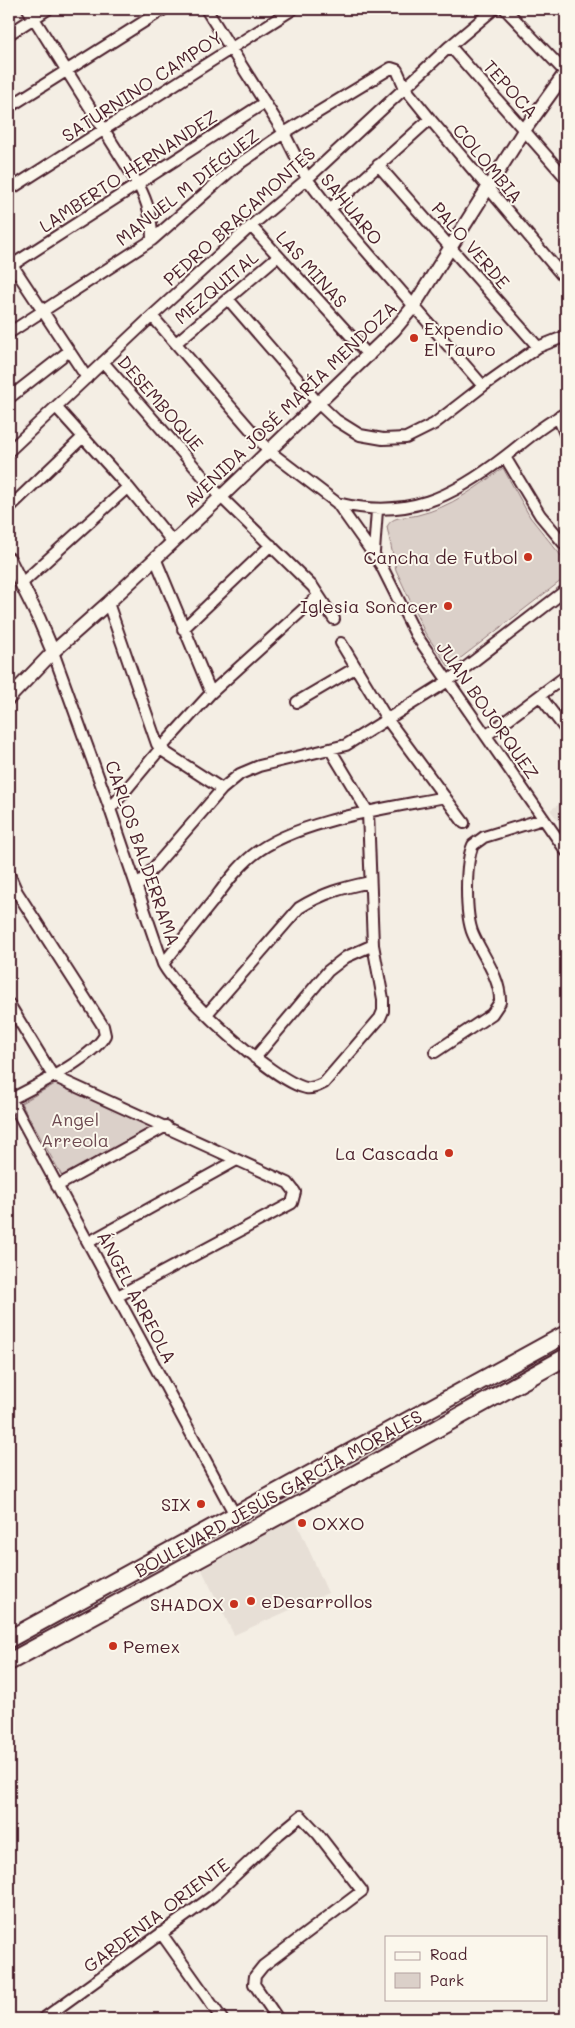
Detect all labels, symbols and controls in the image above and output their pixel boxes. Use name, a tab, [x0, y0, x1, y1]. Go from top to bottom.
street label: SATURNINO CAMPOY	[57, 25, 227, 147]
street label: TEPOCA	[478, 55, 544, 123]
street label: LAMBERTO HERNANDEZ	[34, 104, 222, 238]
street label: COLOMBIA	[448, 118, 528, 208]
street label: MANUEL M DIÉGUEZ	[110, 123, 264, 251]
street label: PEDRO BRACAMONTES	[158, 141, 320, 291]
street label: SAHUARO	[316, 168, 388, 250]
street label: PALO VERDE	[427, 197, 515, 293]
street label: LAS MINAS	[271, 225, 353, 313]
street label: MEZQUITAL	[169, 244, 263, 329]
street label: AVENIDA JOSÉ MARÍA MENDOZA	[178, 296, 402, 512]
place label: Expendio El Tauro	[424, 316, 504, 361]
marker: Expendio El Tauro	[408, 332, 420, 344]
street label: DESEMBOQUE	[113, 350, 209, 456]
place label: Cancha de Futbol	[363, 545, 518, 569]
marker: Cancha de Futbol	[522, 551, 534, 563]
place label: Iglesia Sonacer	[300, 594, 438, 618]
marker: Iglesia Sonacer	[442, 600, 454, 612]
street label: JUAN BOJORQUEZ	[431, 636, 545, 784]
street label: CARLOS BALDERRAMA	[100, 757, 186, 949]
park label: Angel Arreola	[41, 1107, 109, 1152]
place label: La Cascada	[335, 1141, 439, 1165]
marker: La Cascada	[443, 1147, 455, 1159]
street label: ÁNGEL ARREOLA	[92, 1227, 182, 1367]
street label: BOULEVARD JESÚS GARCÍA MORALES	[130, 1404, 426, 1582]
place label: SIX	[161, 1492, 191, 1516]
marker: SIX	[195, 1498, 207, 1510]
place label: OXXO	[312, 1511, 364, 1535]
marker: OXXO	[296, 1517, 308, 1529]
place label: eDesarrollos	[261, 1589, 373, 1613]
place label: SHADOX	[150, 1592, 224, 1616]
marker: eDesarrollos	[245, 1595, 257, 1607]
marker: SHADOX	[228, 1598, 240, 1610]
place label: Pemex	[123, 1634, 180, 1658]
marker: Pemex	[107, 1640, 119, 1652]
street label: GARDENIA ORIENTE	[78, 1852, 234, 1978]
legend	[385, 1936, 548, 2000]
text: Road	[430, 1944, 467, 1964]
text: Park	[430, 1970, 464, 1990]

